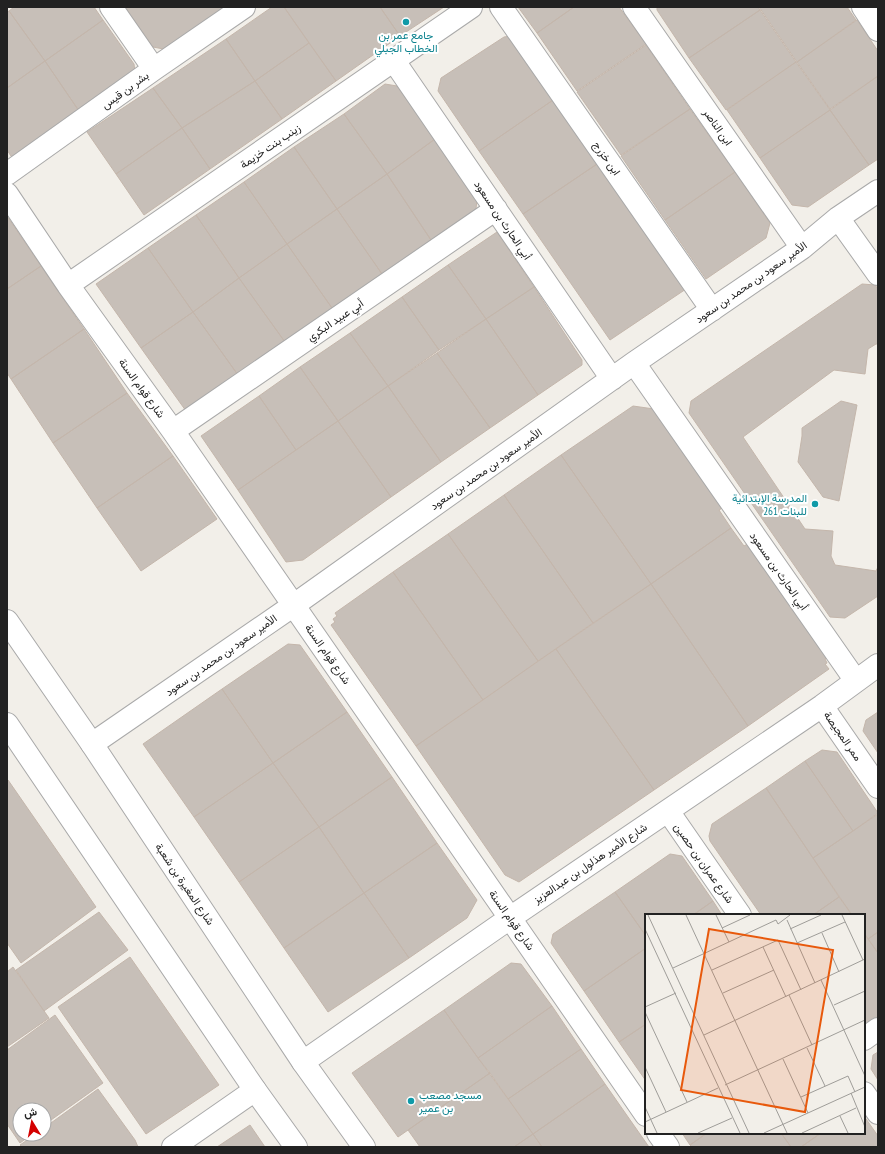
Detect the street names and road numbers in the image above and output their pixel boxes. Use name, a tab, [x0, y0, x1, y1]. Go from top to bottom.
street label: بشر بن قيس	[99, 68, 151, 112]
street label: ابن الناصر	[700, 105, 736, 148]
street label: زينب بنت خزيمة	[237, 120, 303, 171]
street label: ابن خزرج	[589, 138, 624, 178]
street label: أبي الحارث بن مسعود	[469, 178, 535, 264]
street label: الأمير سعود بن محمد بن سعود	[692, 238, 810, 326]
street label: أبي عبيد البكري	[304, 296, 368, 347]
street label: شارع قوام السنة	[115, 355, 168, 421]
street label: الأمير سعود بن محمد بن سعود	[427, 425, 545, 513]
street label: أبي الحارث بن مسعود	[744, 529, 811, 615]
street label: الأمير سعود بن محمد بن سعود	[162, 611, 280, 699]
street label: شارع قوام السنة	[301, 621, 354, 688]
street label: ممر المجيصة	[821, 708, 865, 764]
street label: شارع الأمير هذلول بن عبدالعزيز	[530, 819, 650, 908]
street label: شارع عمران بن حصين	[670, 820, 737, 907]
street label: شارع المغيرة بن شعبة	[152, 840, 218, 929]
street label: شارع قوام السنة	[485, 887, 538, 954]

